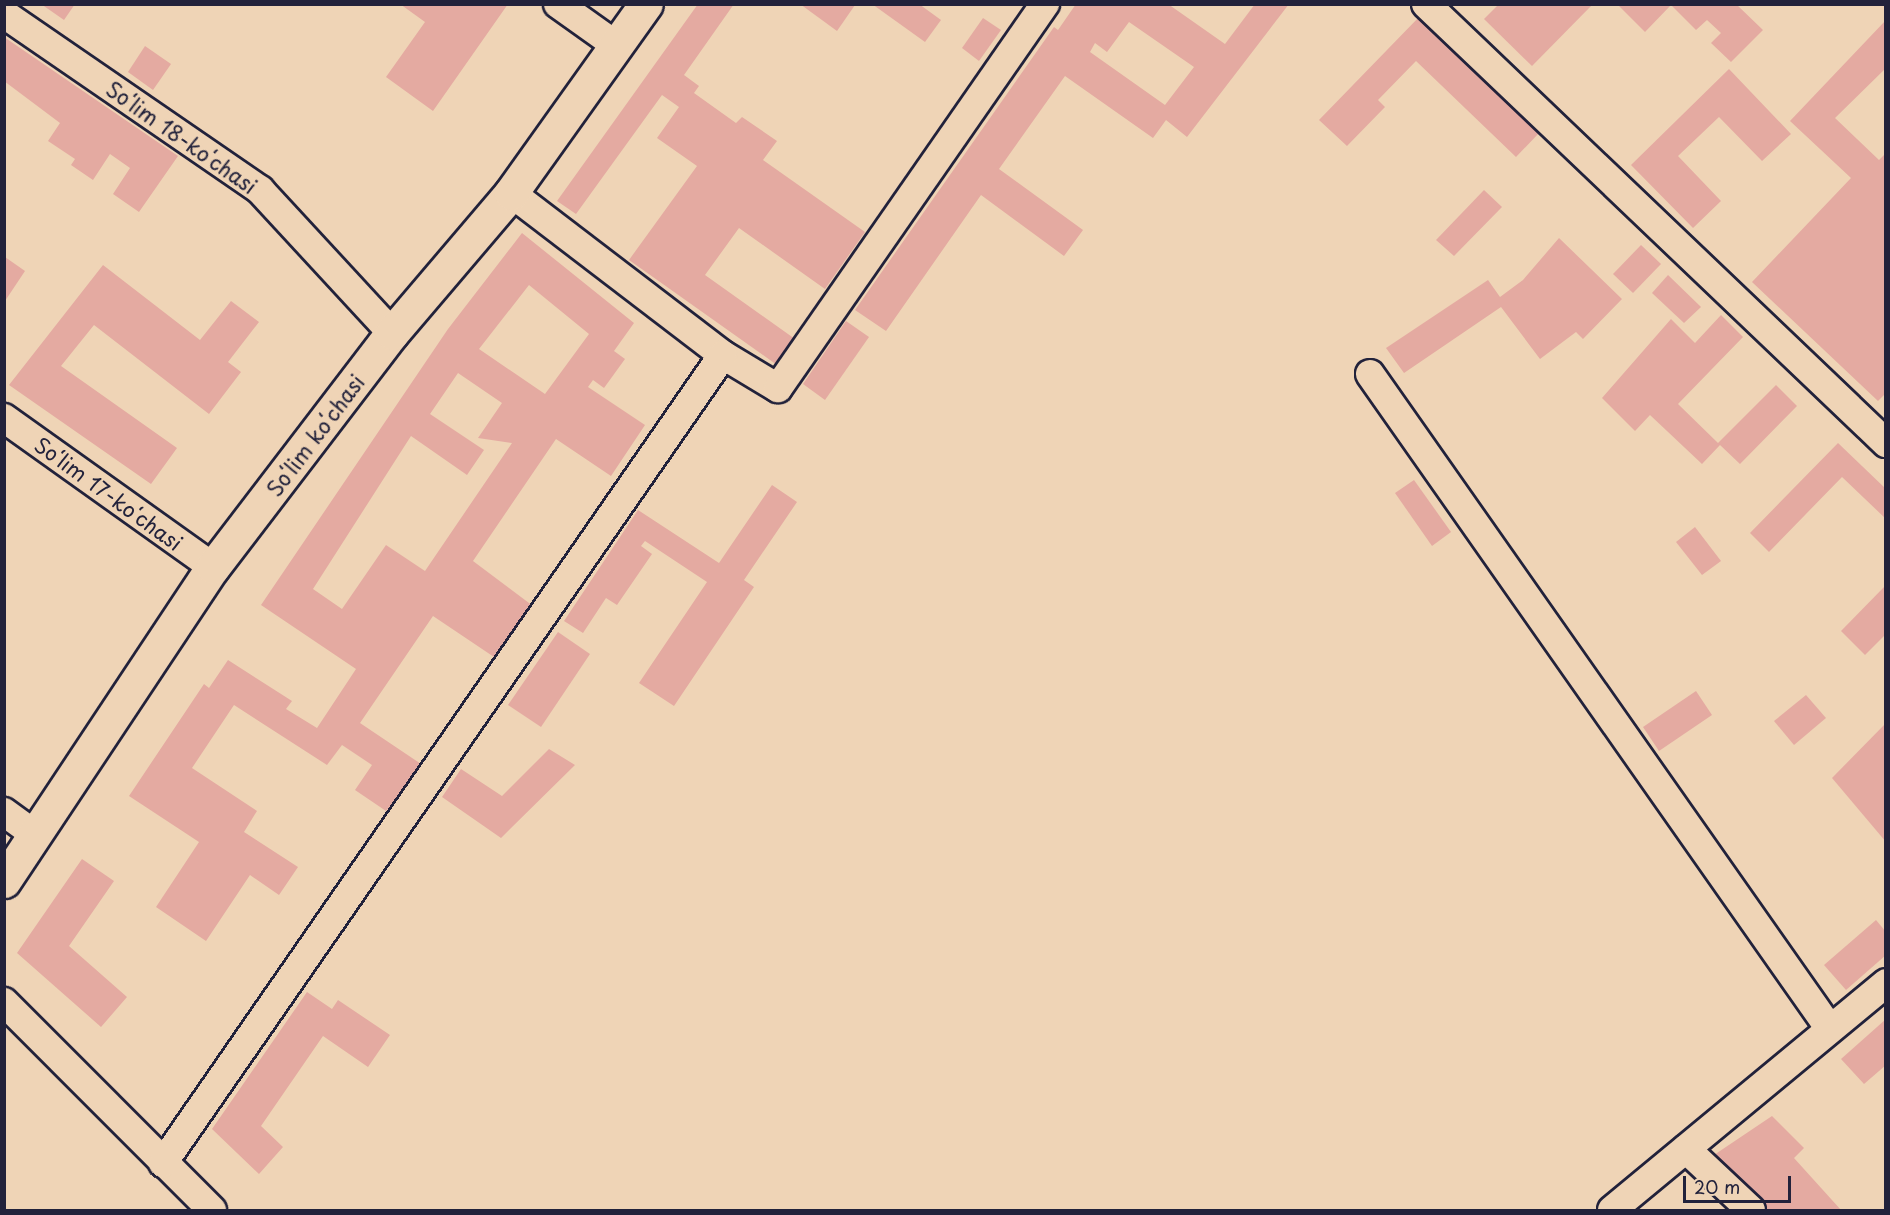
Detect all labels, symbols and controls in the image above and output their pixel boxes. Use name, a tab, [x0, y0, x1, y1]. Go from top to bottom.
street label: Soʻlim 18-koʻchasi	[102, 75, 262, 199]
street label: Soʻlim koʻchasi	[261, 369, 369, 501]
street label: Soʻlim 17-koʻchasi	[30, 431, 188, 555]
scale bar	[1686, 1164, 1794, 1202]
text: 20 m	[1694, 1173, 1740, 1200]

